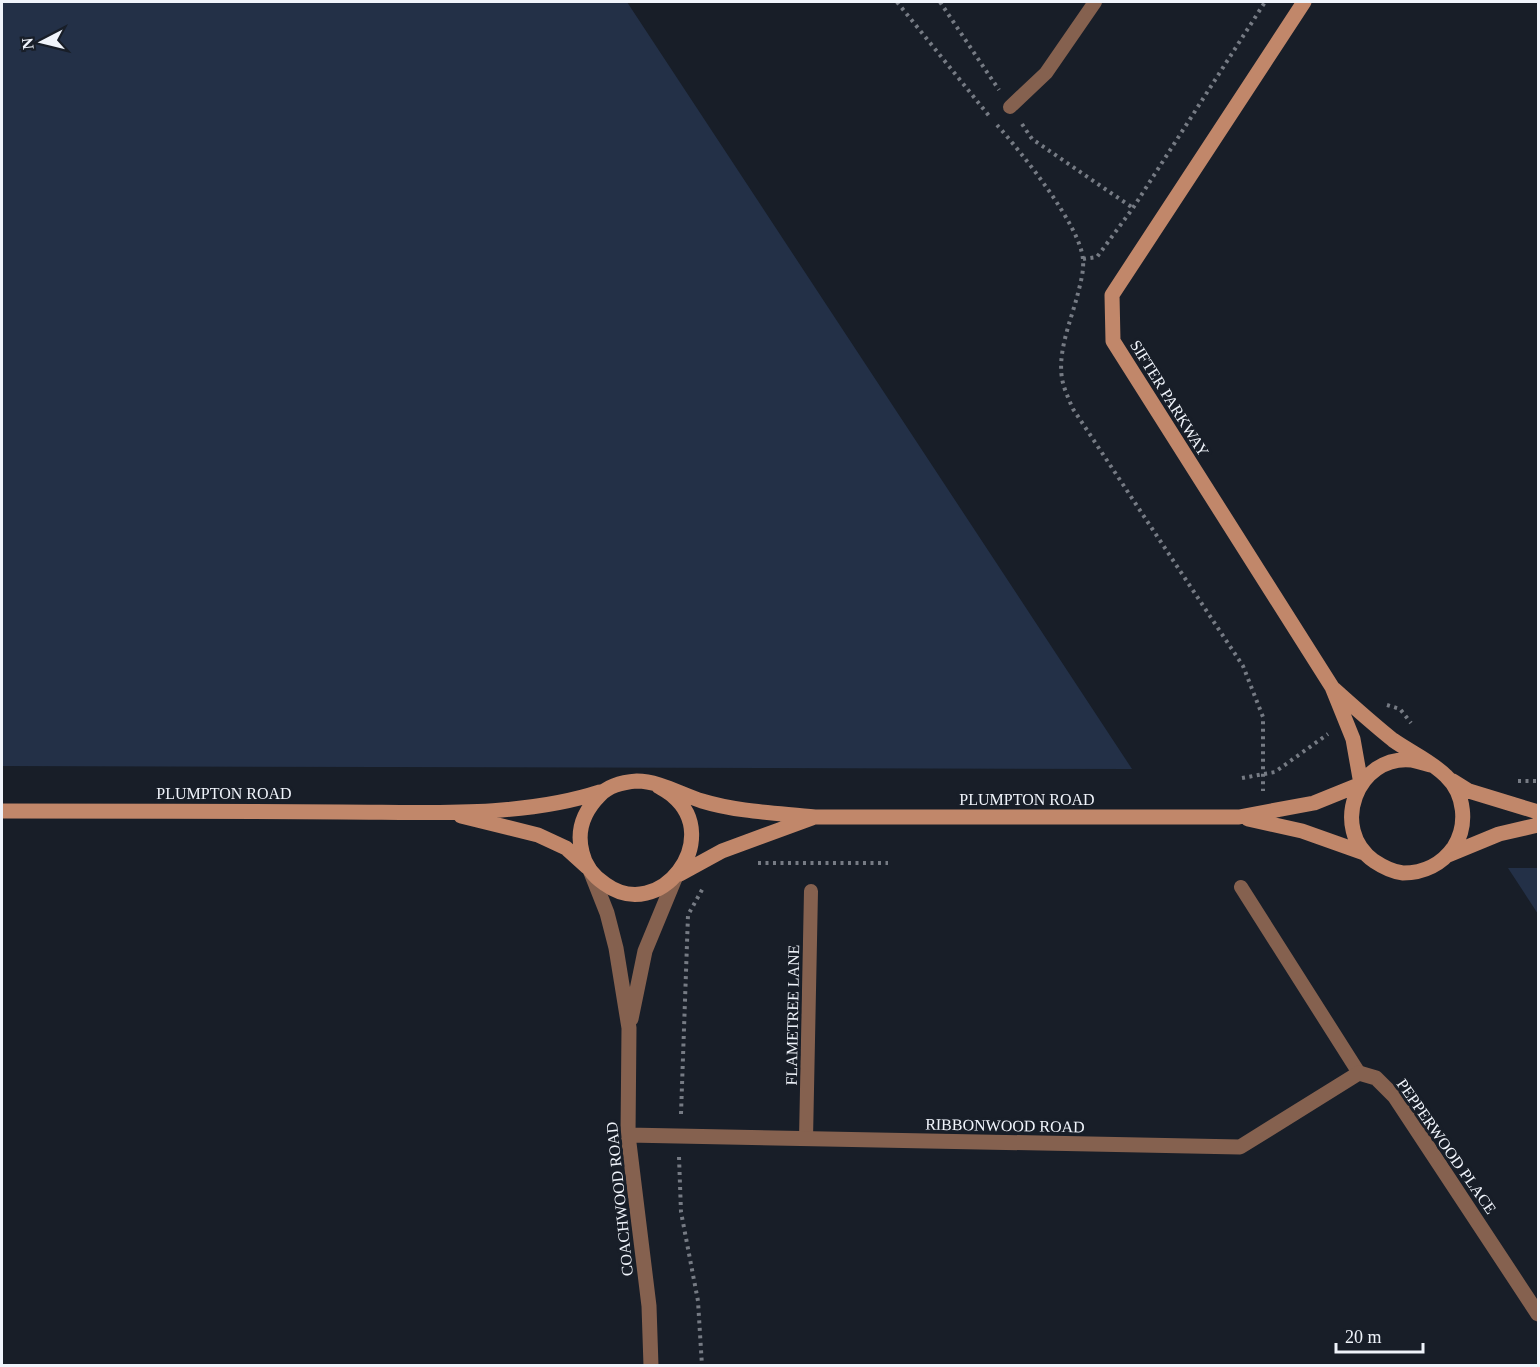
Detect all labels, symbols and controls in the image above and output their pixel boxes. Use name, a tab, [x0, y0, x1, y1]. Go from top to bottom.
north arrow	[12, 12, 72, 72]
text: N	[18, 37, 37, 51]
street label: SIFTER PARKWAY	[1127, 337, 1212, 460]
street label: PLUMPTON ROAD	[156, 785, 292, 802]
street label: PLUMPTON ROAD	[959, 791, 1095, 808]
street label: FLAMETREE LANE	[783, 944, 802, 1086]
street label: PEPPERWOOD PLACE	[1394, 1076, 1500, 1217]
street label: RIBBONWOOD ROAD	[925, 1116, 1085, 1135]
street label: COACHWOOD ROAD	[603, 1121, 636, 1277]
scale bar	[1336, 1316, 1423, 1354]
text: 20 m	[1345, 1327, 1382, 1347]

